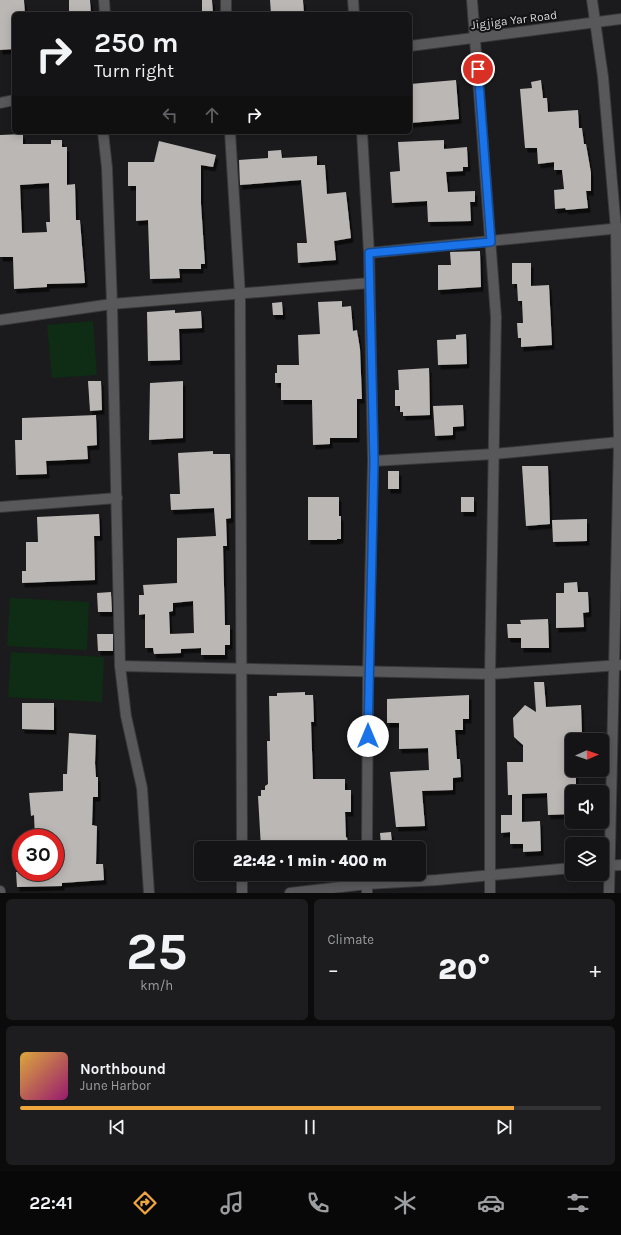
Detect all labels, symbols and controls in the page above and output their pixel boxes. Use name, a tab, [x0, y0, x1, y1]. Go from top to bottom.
street label: Jigjiga Yar Road	[470, 8, 558, 32]
text: 250 m	[94, 26, 179, 59]
icon: right	[28, 28, 80, 80]
pin	[461, 52, 495, 86]
icon: arrive	[467, 58, 489, 80]
text: Turn right	[94, 60, 174, 82]
icon: left	[159, 104, 181, 126]
icon: ahead	[201, 104, 223, 126]
icon: right	[243, 104, 265, 126]
position arrow	[347, 715, 389, 757]
north arrow	[565, 733, 609, 777]
map controls	[565, 733, 609, 881]
button: sound	[565, 785, 609, 829]
speed limit sign: 30	[12, 829, 64, 881]
button: layers	[565, 837, 609, 881]
text: 22:42 · 1 min · 400 m	[233, 852, 387, 870]
text: 25	[126, 921, 188, 982]
text: Climate	[328, 932, 374, 947]
text: 20°	[438, 951, 490, 987]
text: −	[328, 957, 339, 983]
text: +	[589, 957, 601, 983]
text: km/h	[140, 978, 173, 993]
text: Northbound	[80, 1060, 166, 1078]
text: June Harbor	[80, 1078, 151, 1093]
icon: previous	[106, 1116, 128, 1138]
icon: pause	[299, 1116, 321, 1138]
icon: next	[493, 1116, 515, 1138]
icon: directions	[131, 1189, 159, 1217]
icon: music	[218, 1189, 246, 1217]
icon: phone	[304, 1189, 332, 1217]
icon: climate	[391, 1189, 419, 1217]
icon: car	[477, 1189, 505, 1217]
icon: filters	[564, 1189, 592, 1217]
text: 22:41	[29, 1192, 73, 1214]

